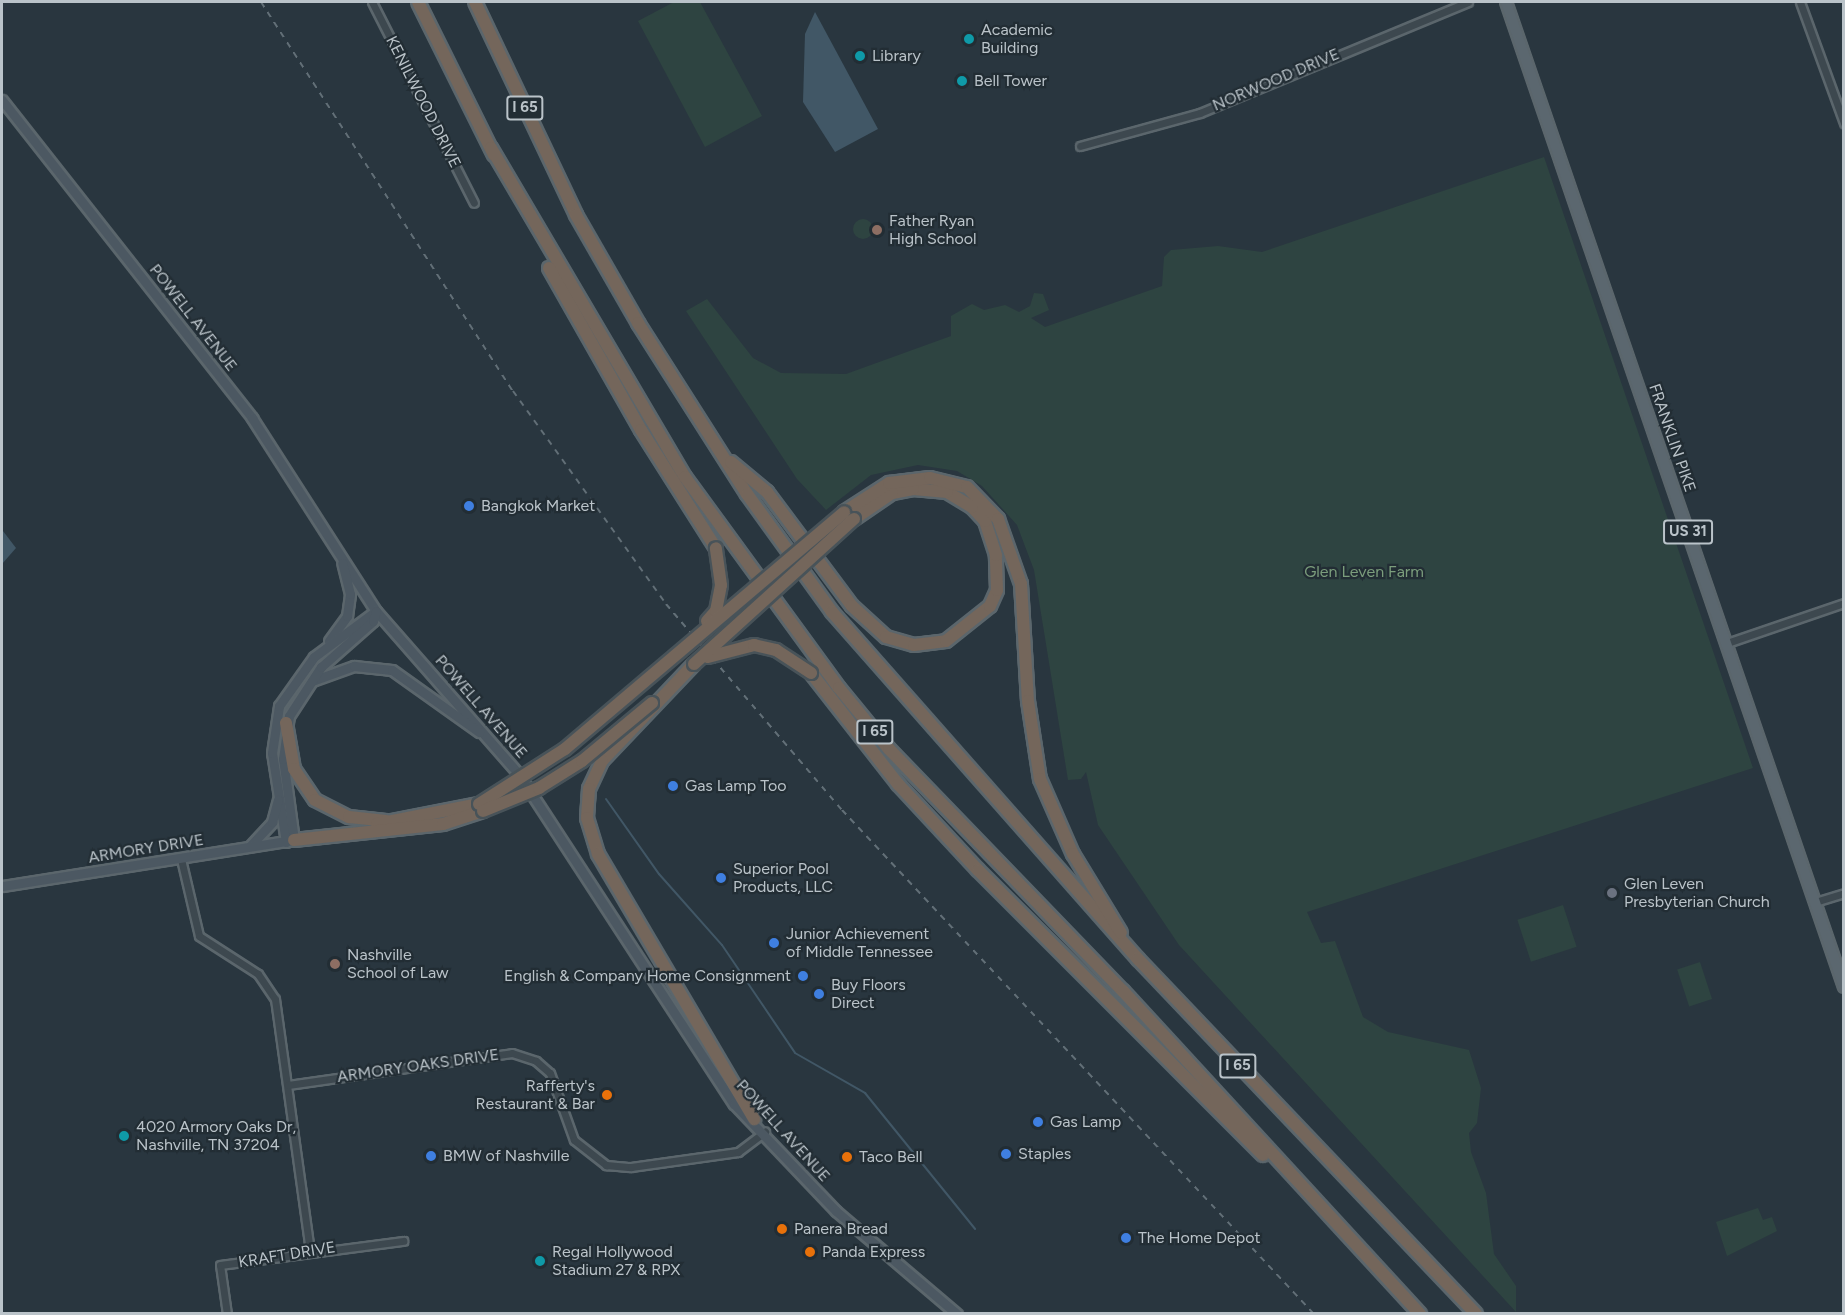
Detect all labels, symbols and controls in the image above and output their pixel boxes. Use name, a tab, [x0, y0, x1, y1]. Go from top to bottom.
place label: Academic Building	[981, 20, 1053, 58]
marker: Academic Building	[962, 32, 976, 46]
street label: KENILWOOD DRIVE	[381, 33, 465, 171]
street label: NORWOOD DRIVE	[1210, 45, 1342, 115]
place label: Library	[872, 46, 921, 66]
marker: Library	[853, 49, 867, 63]
place label: Bell Tower	[974, 71, 1047, 91]
marker: Bell Tower	[955, 74, 969, 88]
road number: I 65	[506, 96, 544, 120]
place label: Father Ryan High School	[889, 211, 976, 249]
marker: Father Ryan High School	[870, 223, 884, 237]
street label: POWELL AVENUE	[145, 261, 241, 375]
street label: FRANKLIN PIKE	[1644, 381, 1700, 495]
place label: Bangkok Market	[481, 496, 595, 516]
marker: Bangkok Market	[462, 499, 476, 513]
road number: US 31	[1662, 520, 1714, 544]
park label: Glen Leven Farm	[1304, 562, 1424, 582]
street label: POWELL AVENUE	[431, 651, 531, 763]
road number: I 65	[856, 720, 894, 744]
place label: Gas Lamp Too	[685, 776, 787, 796]
marker: Gas Lamp Too	[666, 779, 680, 793]
street label: ARMORY DRIVE	[87, 830, 205, 868]
place label: Superior Pool Products, LLC	[733, 859, 833, 897]
marker: Superior Pool Products, LLC	[714, 871, 728, 885]
place label: Glen Leven Presbyterian Church	[1624, 874, 1770, 912]
marker: Glen Leven Presbyterian Church	[1605, 886, 1619, 900]
place label: Junior Achievement of Middle Tennessee	[786, 924, 933, 962]
marker: Junior Achievement of Middle Tennessee	[767, 936, 781, 950]
place label: Nashville School of Law	[347, 945, 448, 983]
marker: Nashville School of Law	[328, 957, 342, 971]
place label: English & Company Home Consignment	[504, 966, 791, 986]
marker: English & Company Home Consignment	[796, 969, 810, 983]
place label: Buy Floors Direct	[831, 975, 906, 1013]
marker: Buy Floors Direct	[812, 987, 826, 1001]
street label: ARMORY OAKS DRIVE	[336, 1045, 500, 1087]
road number: I 65	[1218, 1054, 1258, 1078]
place label: Rafferty's Restaurant & Bar	[476, 1076, 595, 1114]
street label: POWELL AVENUE	[732, 1076, 834, 1186]
marker: Rafferty's Restaurant & Bar	[600, 1088, 614, 1102]
place label: Gas Lamp	[1050, 1112, 1121, 1132]
marker: Gas Lamp	[1031, 1115, 1045, 1129]
place label: 4020 Armory Oaks Dr, Nashville, TN 37204	[136, 1117, 296, 1155]
marker: 4020 Armory Oaks Dr, Nashville, TN 37204	[117, 1129, 131, 1143]
place label: Staples	[1018, 1144, 1071, 1164]
place label: BMW of Nashville	[443, 1146, 569, 1166]
place label: Taco Bell	[859, 1147, 922, 1167]
marker: Staples	[999, 1147, 1013, 1161]
marker: BMW of Nashville	[424, 1149, 438, 1163]
marker: Taco Bell	[840, 1150, 854, 1164]
place label: Panera Bread	[794, 1219, 888, 1239]
marker: Panera Bread	[775, 1222, 789, 1236]
place label: The Home Depot	[1138, 1228, 1261, 1248]
marker: The Home Depot	[1119, 1231, 1133, 1245]
street label: KRAFT DRIVE	[237, 1238, 337, 1272]
place label: Regal Hollywood Stadium 27 & RPX	[552, 1242, 680, 1280]
place label: Panda Express	[822, 1242, 925, 1262]
marker: Panda Express	[803, 1245, 817, 1259]
marker: Regal Hollywood Stadium 27 & RPX	[533, 1254, 547, 1268]

